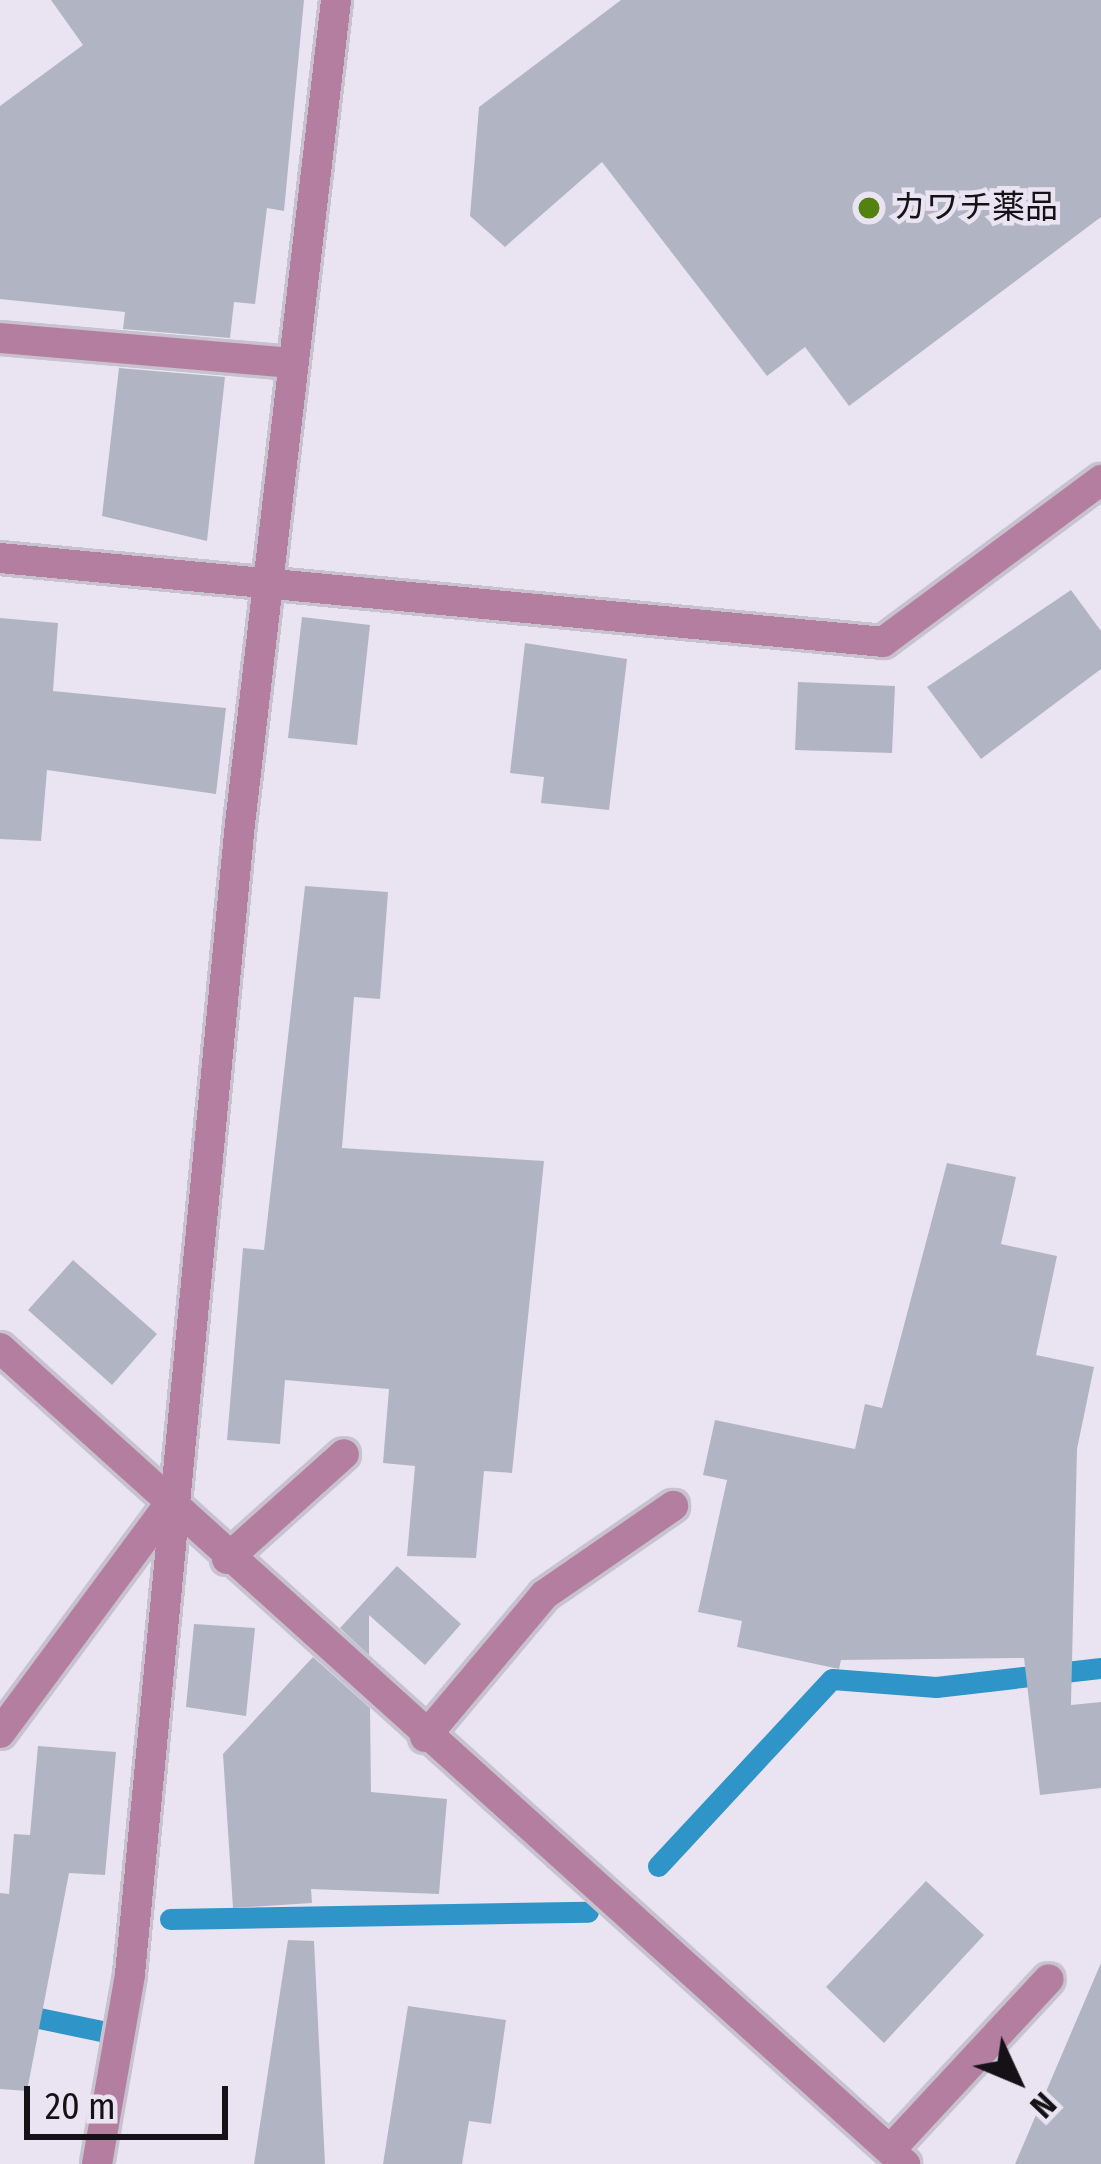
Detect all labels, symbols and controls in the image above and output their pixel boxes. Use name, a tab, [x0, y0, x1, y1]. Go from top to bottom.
place label: カワチ薬品	[893, 188, 1058, 228]
marker: カワチ薬品	[856, 195, 882, 221]
north arrow	[957, 2020, 1077, 2140]
scale bar	[30, 2062, 234, 2136]
text: N	[1022, 2084, 1064, 2126]
text: 20 m	[45, 2085, 116, 2129]

